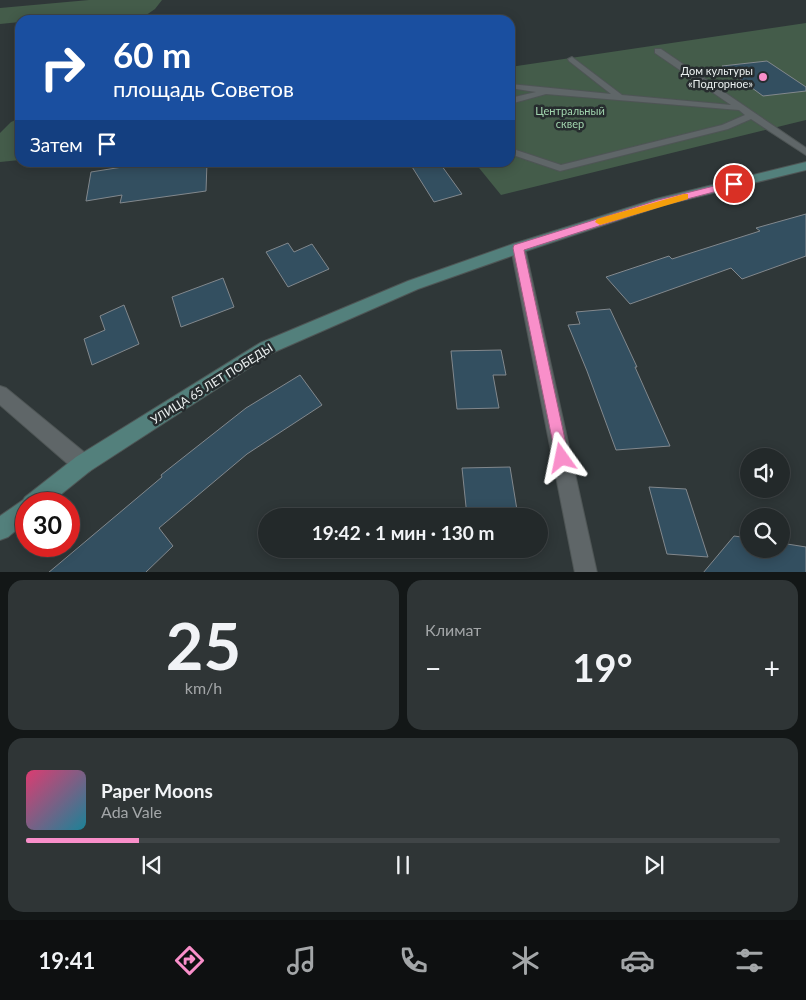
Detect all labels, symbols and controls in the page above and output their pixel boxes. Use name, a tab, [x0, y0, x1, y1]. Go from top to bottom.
text: 60 m	[113, 33, 191, 75]
icon: right	[30, 35, 95, 100]
place label: Дом культуры «Подгорное»	[681, 64, 753, 90]
marker: Дом культуры «Подгорное»	[757, 71, 769, 83]
text: площадь Советов	[113, 75, 294, 102]
park label: Центральный сквер	[535, 104, 605, 130]
icon: arrive	[93, 130, 121, 158]
text: Затем	[30, 133, 83, 156]
pin	[713, 163, 755, 205]
icon: arrive	[720, 170, 748, 198]
street label: УЛИЦА 65 ЛЕТ ПОБЕДЫ	[148, 340, 276, 427]
position arrow	[535, 431, 587, 483]
map controls	[740, 448, 790, 558]
button: sound	[740, 448, 790, 498]
speed limit sign: 30	[15, 492, 80, 557]
button: search	[740, 508, 790, 558]
text: 19:42 · 1 мин · 130 m	[312, 521, 494, 544]
text: 25	[166, 606, 241, 684]
text: Климат	[425, 620, 481, 639]
text: 19°	[573, 644, 632, 690]
text: −	[425, 651, 441, 685]
text: +	[764, 651, 780, 685]
text: km/h	[185, 678, 222, 697]
text: Paper Moons	[101, 779, 213, 802]
text: Ada Vale	[101, 802, 162, 821]
icon: previous	[138, 851, 166, 879]
icon: pause	[389, 851, 417, 879]
icon: next	[640, 851, 668, 879]
icon: directions	[172, 943, 207, 978]
icon: music	[284, 943, 319, 978]
icon: phone	[396, 943, 431, 978]
icon: climate	[508, 943, 543, 978]
icon: car	[620, 943, 655, 978]
icon: filters	[732, 943, 767, 978]
text: 19:41	[39, 947, 95, 974]

